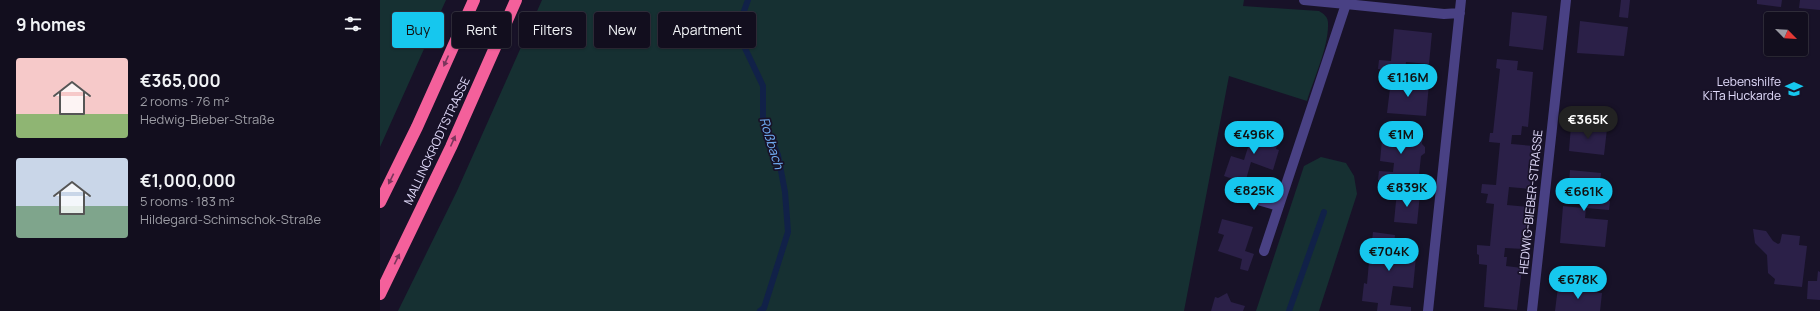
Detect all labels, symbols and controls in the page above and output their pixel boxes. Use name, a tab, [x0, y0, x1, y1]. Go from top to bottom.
chip: Buy	[392, 12, 444, 48]
chip: Rent	[452, 12, 511, 48]
chip: Filters	[519, 12, 586, 48]
chip: New	[594, 12, 650, 48]
chip: Apartment	[658, 12, 756, 48]
north arrow	[1764, 12, 1808, 56]
map controls	[1764, 12, 1808, 56]
text: 9 homes	[16, 13, 86, 36]
icon: filters	[342, 13, 364, 35]
one-way arrow	[443, 56, 449, 67]
pin: €1.16M	[1375, 64, 1441, 98]
text: €1.16M	[1387, 68, 1429, 86]
text: €365,000	[140, 69, 221, 92]
place label: Lebenshilfe KiTa Huckarde	[1703, 73, 1781, 104]
icon: home	[48, 74, 96, 122]
street label: MALLINCKRODTSTRASSE	[399, 74, 474, 207]
school or university icon: Lebenshilfe KiTa Huckarde	[1784, 79, 1804, 99]
text: 2 rooms · 76 m²	[140, 92, 229, 110]
pin: €365K	[1560, 106, 1616, 140]
text: Hedwig-Bieber-Straße	[140, 110, 275, 128]
text: €365K	[1568, 110, 1608, 128]
water label: Roßbach	[756, 115, 789, 172]
pin: €496K	[1226, 121, 1282, 155]
pin: €1M	[1382, 121, 1420, 155]
text: €496K	[1234, 125, 1274, 143]
text: €1M	[1388, 125, 1414, 143]
street label: HEDWIG-BIEBER-STRASSE	[1514, 129, 1547, 275]
one-way arrow	[450, 136, 456, 147]
text: €1,000,000	[140, 169, 236, 192]
one-way arrow	[388, 173, 394, 185]
icon: home	[48, 174, 96, 222]
pin: €839K	[1379, 174, 1435, 208]
pin: €825K	[1226, 177, 1282, 211]
text: €839K	[1387, 178, 1427, 196]
pin: €661K	[1556, 178, 1612, 212]
text: €825K	[1234, 181, 1274, 199]
text: €661K	[1565, 182, 1603, 200]
text: 5 rooms · 183 m²	[140, 192, 235, 210]
text: Hildegard-Schimschok-Straße	[140, 210, 321, 228]
pin: €704K	[1361, 238, 1417, 272]
text: €704K	[1369, 242, 1409, 260]
one-way arrow	[394, 253, 400, 264]
pin: €678K	[1550, 266, 1606, 300]
text: €678K	[1558, 270, 1598, 288]

